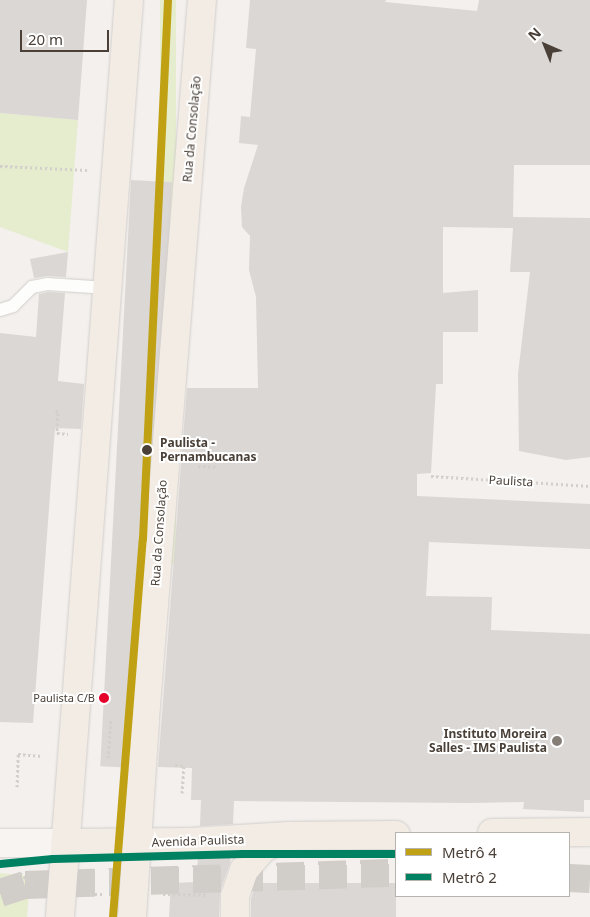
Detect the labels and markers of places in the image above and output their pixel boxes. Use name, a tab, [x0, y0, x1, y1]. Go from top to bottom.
place label: Paulista - Pernambucanas	[160, 436, 256, 464]
marker: Paulista - Pernambucanas	[138, 441, 156, 459]
place label: Paulista C/B	[33, 691, 95, 705]
marker: Paulista C/B	[99, 693, 109, 703]
place label: Instituto Moreira Salles - IMS Paulista	[429, 727, 547, 755]
marker: Instituto Moreira Salles - IMS Paulista	[551, 735, 563, 747]

